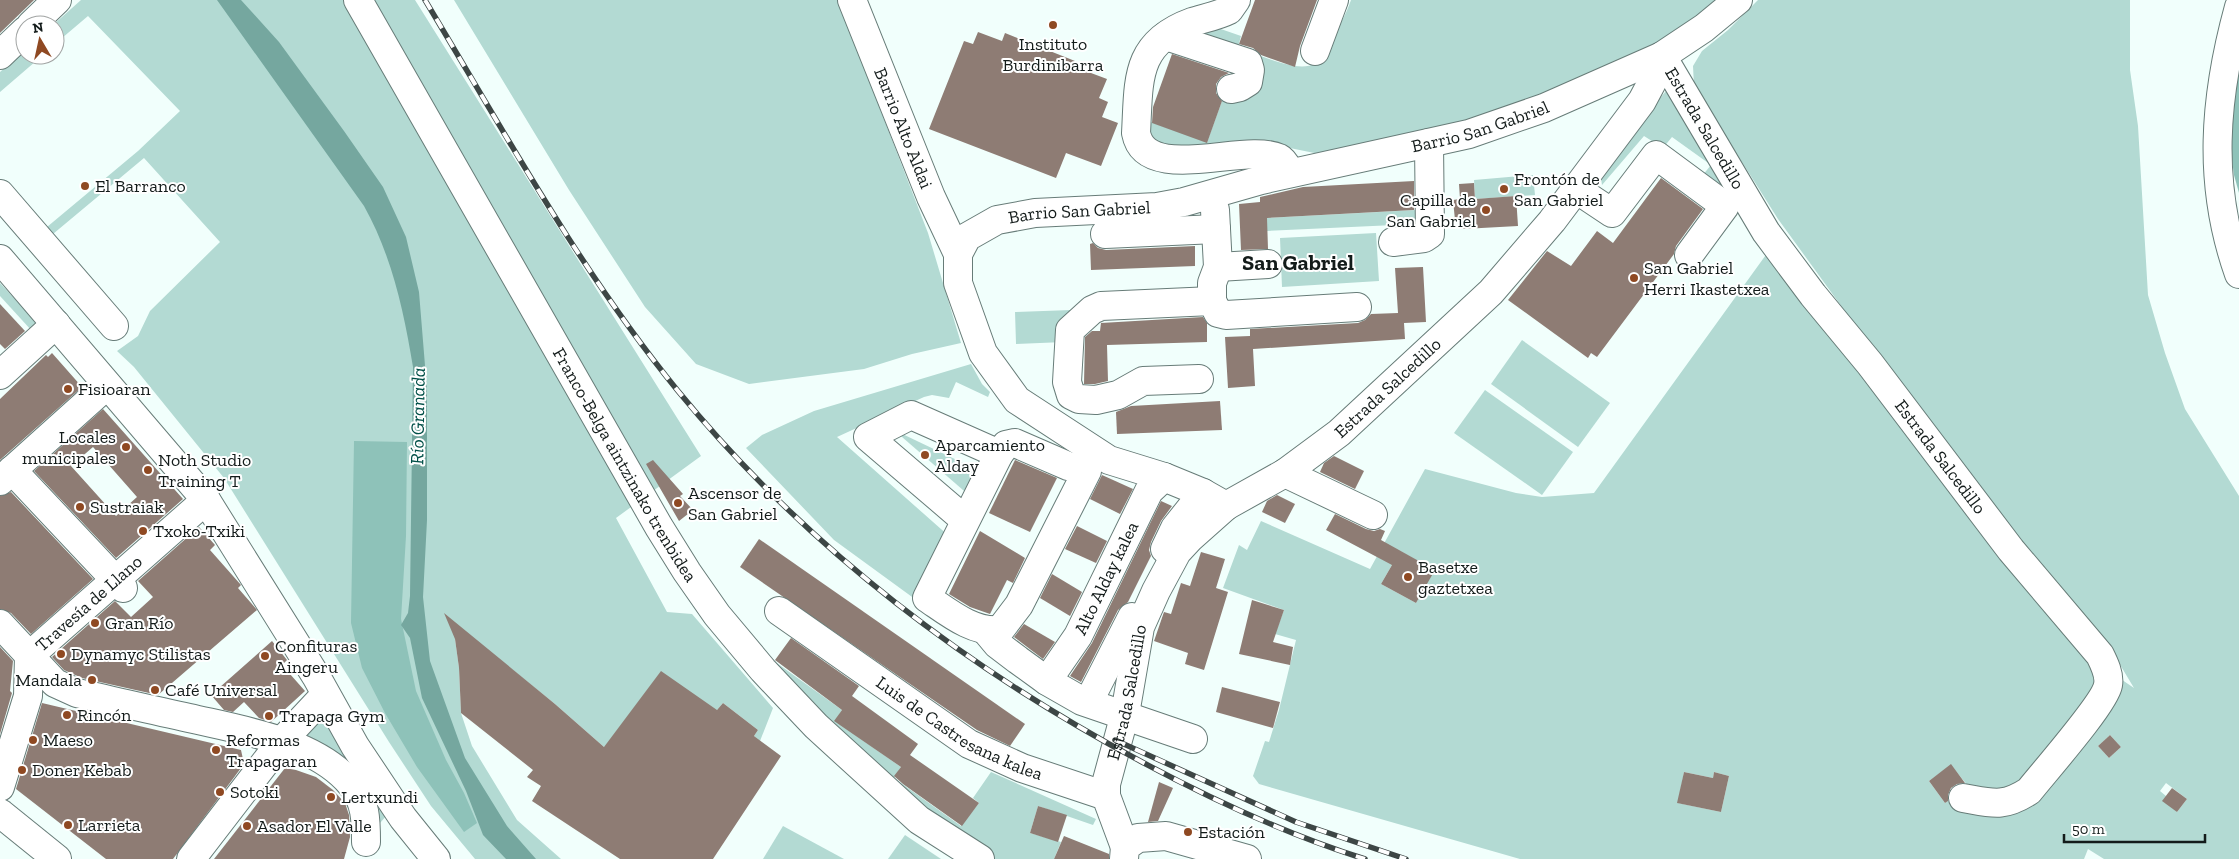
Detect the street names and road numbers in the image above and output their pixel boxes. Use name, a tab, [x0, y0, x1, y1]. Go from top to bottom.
street label: Estrada Salcedillo	[1660, 63, 1749, 193]
street label: Barrio Alto Aldai	[869, 64, 938, 192]
street label: Barrio San Gabriel	[1409, 96, 1553, 157]
street label: Barrio San Gabriel	[1007, 196, 1151, 229]
street label: Estrada Salcedillo	[1330, 333, 1446, 443]
street label: Franco-Belga aintzinako trenbidea	[548, 344, 702, 586]
street label: Estrada Salcedillo	[1890, 395, 1991, 518]
street label: Alto Alday kalea	[1069, 518, 1143, 639]
street label: Travesía de Llano	[31, 550, 147, 656]
street label: Estrada Salcedillo	[1102, 623, 1151, 763]
street label: Luis de Castresana kalea	[872, 671, 1046, 785]

